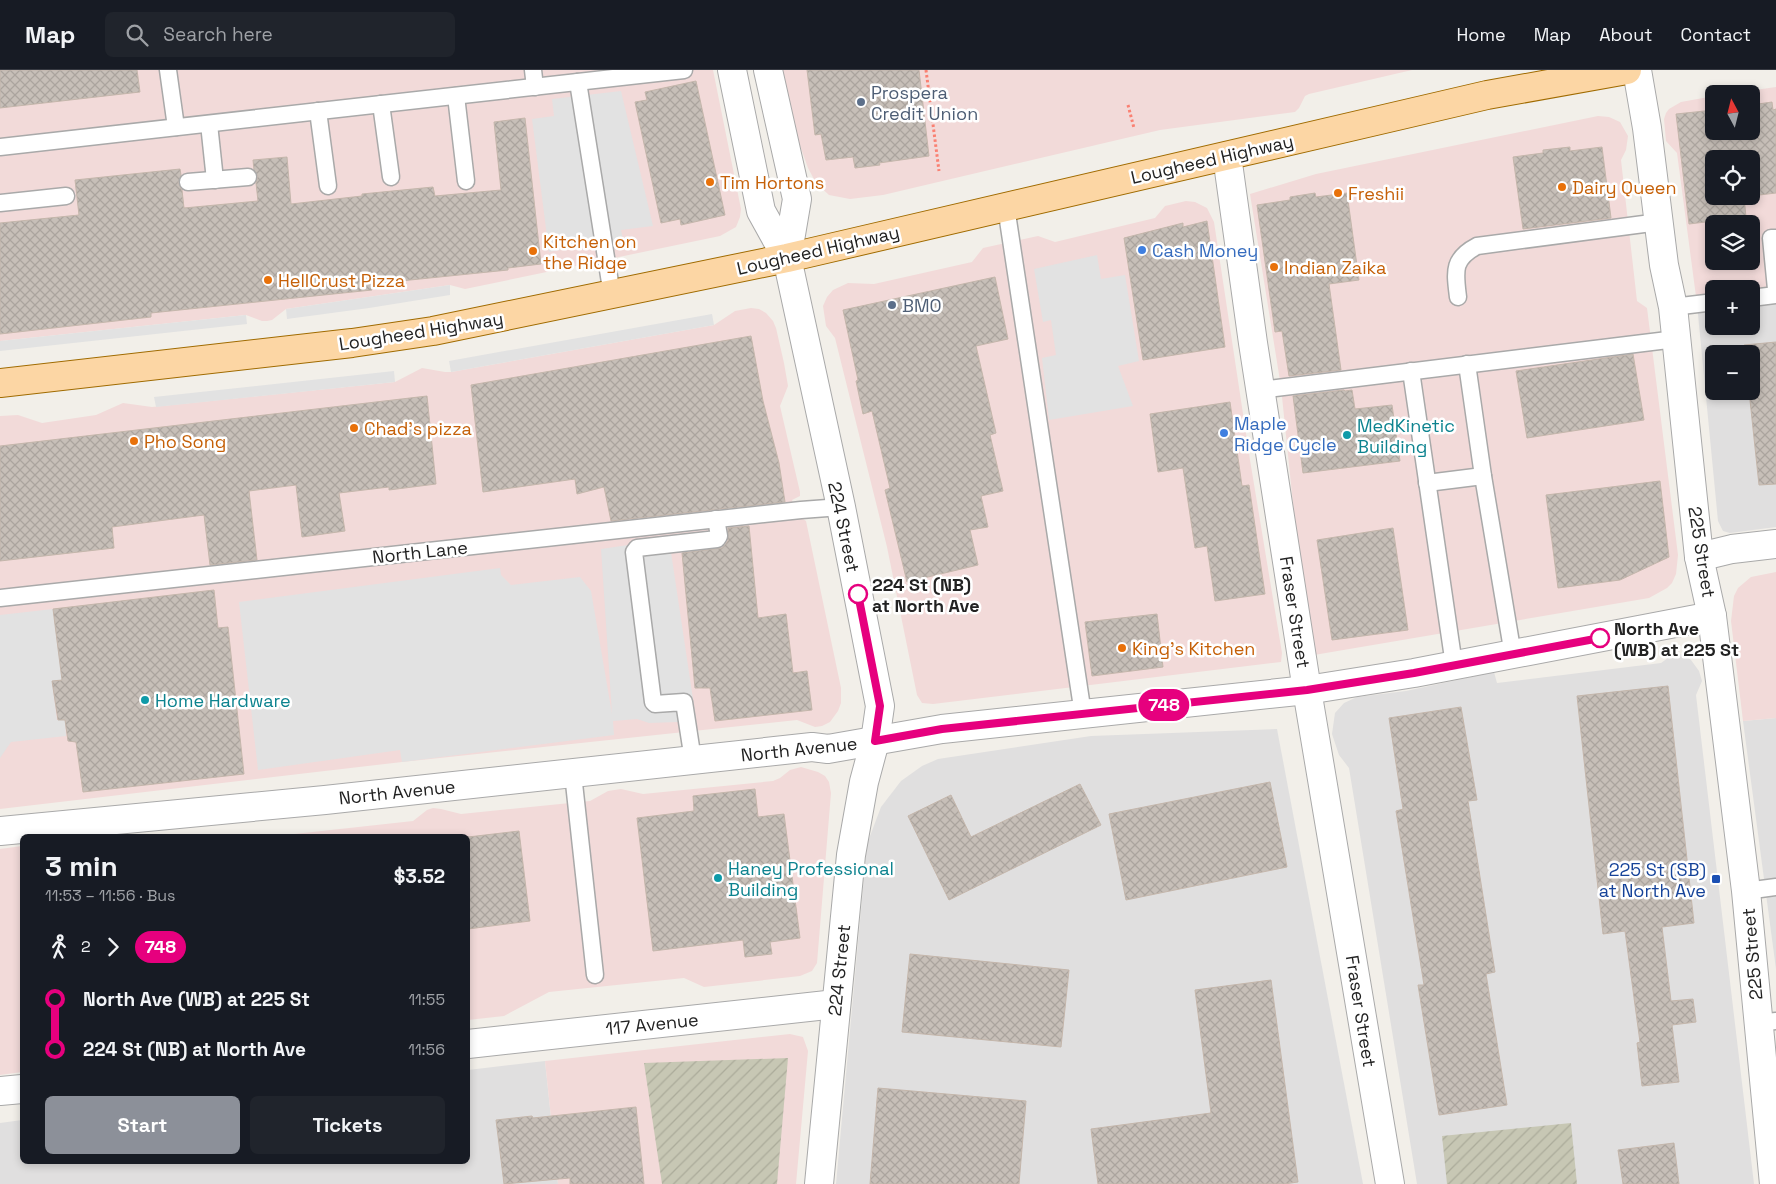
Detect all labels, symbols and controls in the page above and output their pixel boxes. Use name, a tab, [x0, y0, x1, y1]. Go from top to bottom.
search box	[105, 12, 455, 57]
text: Map	[25, 19, 75, 50]
icon: search	[123, 21, 151, 49]
text: Search here	[163, 22, 273, 47]
text: Home	[1457, 23, 1506, 46]
text: Map	[1534, 23, 1571, 46]
text: About	[1599, 23, 1653, 46]
text: Contact	[1681, 23, 1751, 46]
place label: Prospera Credit Union	[871, 81, 978, 125]
north arrow	[1705, 85, 1760, 140]
map controls	[1705, 85, 1760, 400]
marker: Prospera Credit Union	[855, 96, 867, 108]
street label: Lougheed Highway	[1128, 129, 1296, 189]
button: locate	[1705, 150, 1760, 205]
place label: Tim Hortons	[720, 171, 824, 194]
marker: Tim Hortons	[704, 176, 716, 188]
place label: Dairy Queen	[1572, 176, 1677, 199]
marker: Dairy Queen	[1556, 181, 1568, 193]
place label: Freshii	[1348, 182, 1404, 205]
marker: Freshii	[1332, 187, 1344, 199]
button: layers	[1705, 215, 1760, 270]
street label: Lougheed Highway	[734, 220, 902, 280]
place label: Kitchen on the Ridge	[543, 230, 637, 274]
place label: Cash Money	[1152, 239, 1258, 262]
marker: Cash Money	[1136, 244, 1148, 256]
marker: Kitchen on the Ridge	[527, 245, 539, 257]
place label: Indian Zaika	[1284, 256, 1386, 279]
marker: Indian Zaika	[1268, 261, 1280, 273]
place label: HellCrust Pizza	[278, 269, 405, 292]
marker: HellCrust Pizza	[262, 274, 274, 286]
button: +	[1705, 280, 1760, 335]
place label: BMO	[902, 294, 942, 317]
marker: BMO	[886, 299, 898, 311]
street label: Lougheed Highway	[337, 307, 505, 355]
button: −	[1705, 345, 1760, 400]
place label: Maple Ridge Cycle	[1234, 412, 1337, 456]
place label: MedKinetic Building	[1357, 414, 1455, 458]
place label: Chad's pizza	[364, 417, 472, 440]
marker: Chad's pizza	[348, 422, 360, 434]
marker: Maple Ridge Cycle	[1218, 427, 1230, 439]
marker: MedKinetic Building	[1341, 429, 1353, 441]
place label: Pho Song	[144, 430, 226, 453]
marker: Pho Song	[128, 435, 140, 447]
street label: 224 Street	[823, 480, 865, 574]
street label: 225 Street	[1683, 505, 1721, 599]
street label: North Lane	[371, 536, 469, 568]
street label: Fraser Street	[1275, 554, 1315, 670]
place label: 224 St (NB) at North Ave	[872, 573, 980, 617]
marker: 224 St (NB) at North Ave	[848, 584, 868, 604]
place label: North Ave (WB) at 225 St	[1614, 617, 1739, 661]
marker: North Ave (WB) at 225 St	[1590, 628, 1610, 648]
place label: King's Kitchen	[1132, 637, 1255, 660]
marker: King's Kitchen	[1116, 642, 1128, 654]
place label: Home Hardware	[155, 689, 291, 712]
line badge: 748	[1135, 689, 1193, 721]
text: 748	[1148, 693, 1180, 716]
marker: Home Hardware	[139, 694, 151, 706]
street label: North Avenue	[740, 731, 858, 767]
street label: North Avenue	[338, 774, 456, 810]
text: 3 min	[45, 848, 118, 884]
place label: Haney Professional Building	[728, 857, 894, 901]
place label: 225 St (SB) at North Ave	[1599, 858, 1706, 902]
text: $3.52	[394, 864, 445, 889]
marker: Haney Professional Building	[712, 872, 724, 884]
marker: 225 St (SB) at North Ave	[1710, 873, 1722, 885]
text: 11:53 – 11:56 · Bus	[45, 885, 176, 906]
street label: 225 Street	[1737, 907, 1767, 1001]
street label: 224 Street	[823, 923, 855, 1017]
icon: walk	[45, 933, 73, 961]
icon: forward	[99, 933, 127, 961]
text: 748	[145, 935, 176, 958]
text: 2	[81, 936, 91, 957]
street label: Fraser Street	[1341, 953, 1381, 1069]
text: North Ave (WB) at 225 St	[83, 987, 310, 1012]
text: 11:55	[408, 989, 445, 1010]
street label: 117 Avenue	[604, 1008, 700, 1040]
text: 224 St (NB) at North Ave	[83, 1037, 306, 1062]
text: 11:56	[408, 1039, 445, 1060]
button: Start	[45, 1096, 240, 1154]
button: Tickets	[250, 1096, 445, 1154]

